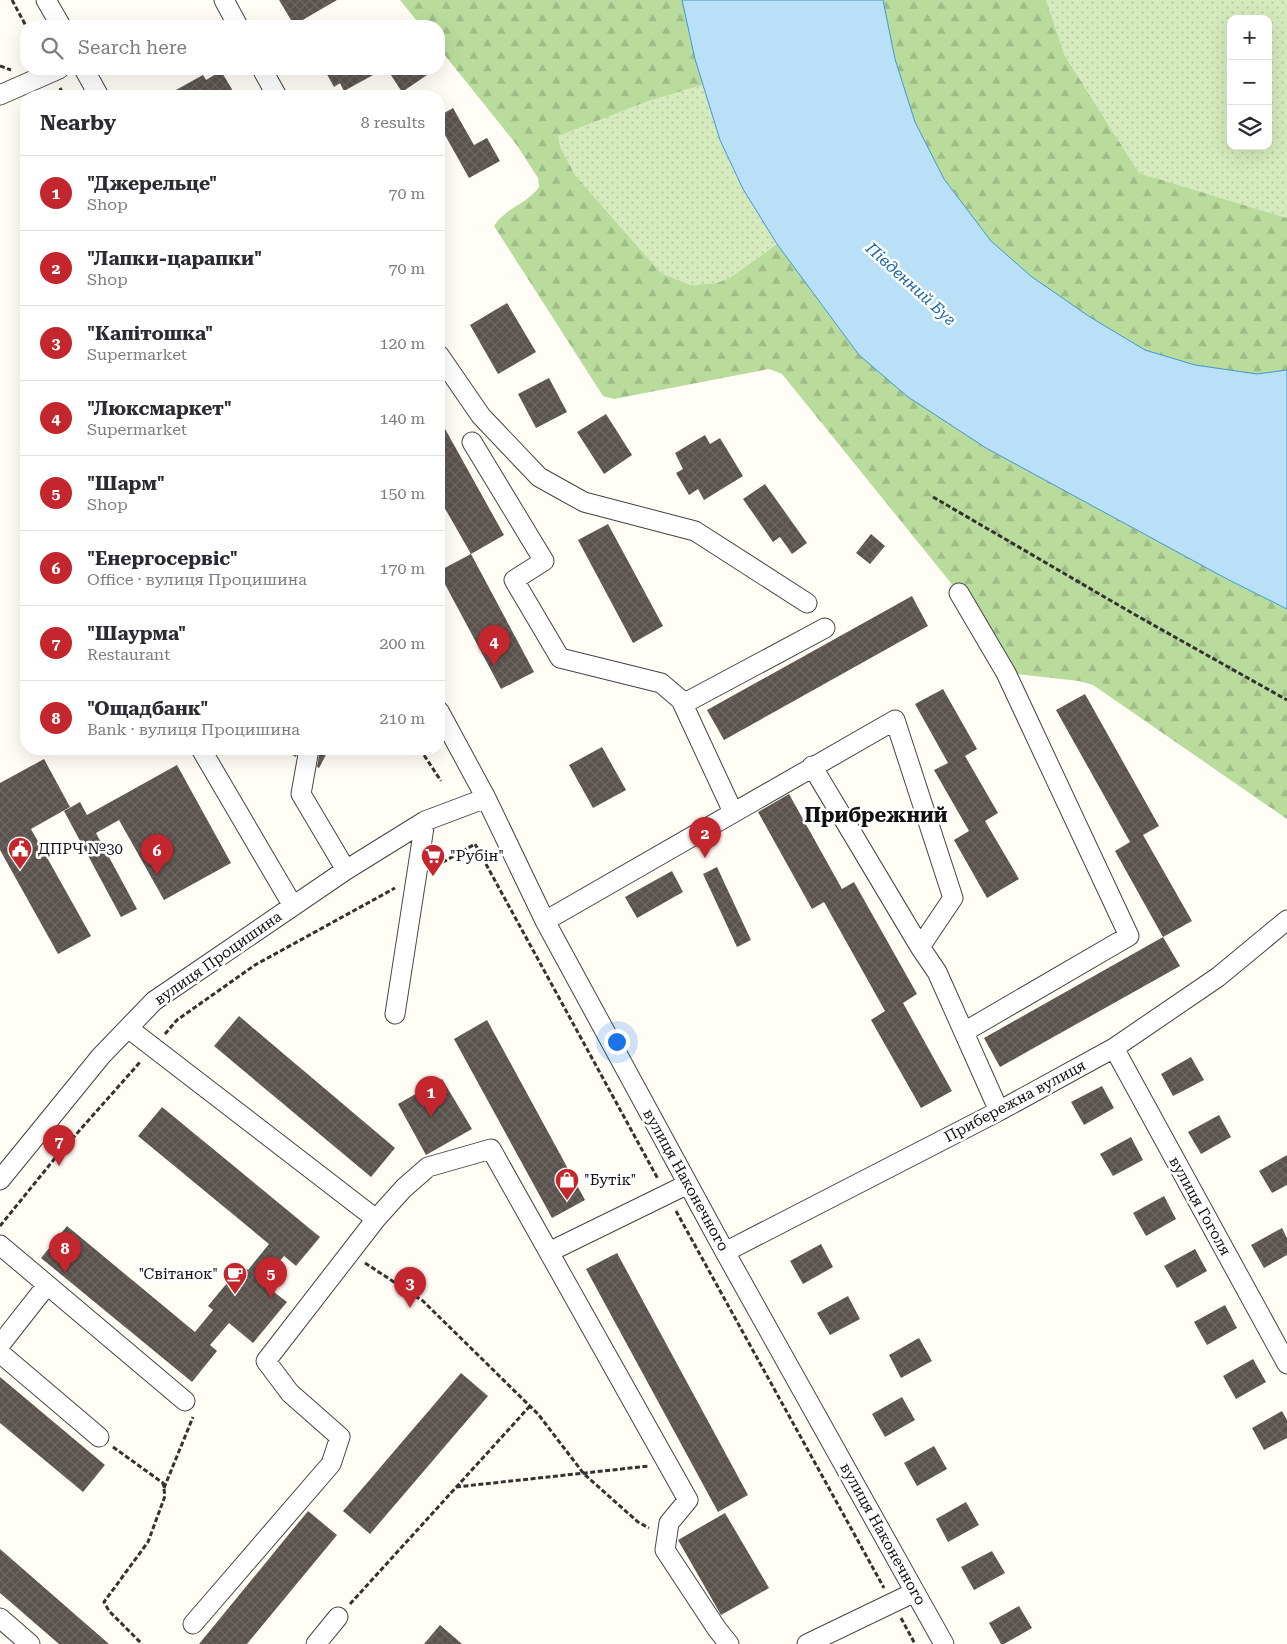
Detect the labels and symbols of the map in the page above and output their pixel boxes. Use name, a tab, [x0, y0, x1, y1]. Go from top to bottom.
water label: Південний Буг	[861, 238, 960, 329]
pin: 4	[478, 625, 510, 666]
district label: Прибрежний	[805, 803, 948, 827]
pin: 2	[689, 817, 721, 858]
pin: 6	[141, 834, 173, 875]
public building icon: ДПРЧ №30	[7, 836, 33, 870]
place label: ДПРЧ №30	[38, 840, 123, 858]
supermarket icon: "Рубін"	[420, 843, 446, 877]
place label: "Рубін"	[450, 847, 504, 865]
street label: вулиця Процишина	[151, 907, 285, 1009]
your location	[604, 1029, 630, 1055]
street label: Прибережна вулиця	[941, 1056, 1089, 1146]
pin: 1	[415, 1076, 447, 1117]
street label: вулиця Наконечного	[639, 1106, 733, 1254]
pin: 7	[43, 1125, 75, 1166]
street label: вулиця Гоголя	[1165, 1153, 1235, 1259]
shop icon: "Бутік"	[554, 1167, 580, 1201]
place label: "Бутік"	[584, 1171, 636, 1189]
pin: 8	[49, 1232, 81, 1273]
pin: 5	[255, 1257, 287, 1298]
cafe icon: "Світанок"	[222, 1261, 248, 1295]
place label: "Світанок"	[138, 1265, 218, 1283]
pin: 3	[394, 1267, 426, 1308]
street label: вулиця Наконечного	[836, 1460, 930, 1608]

